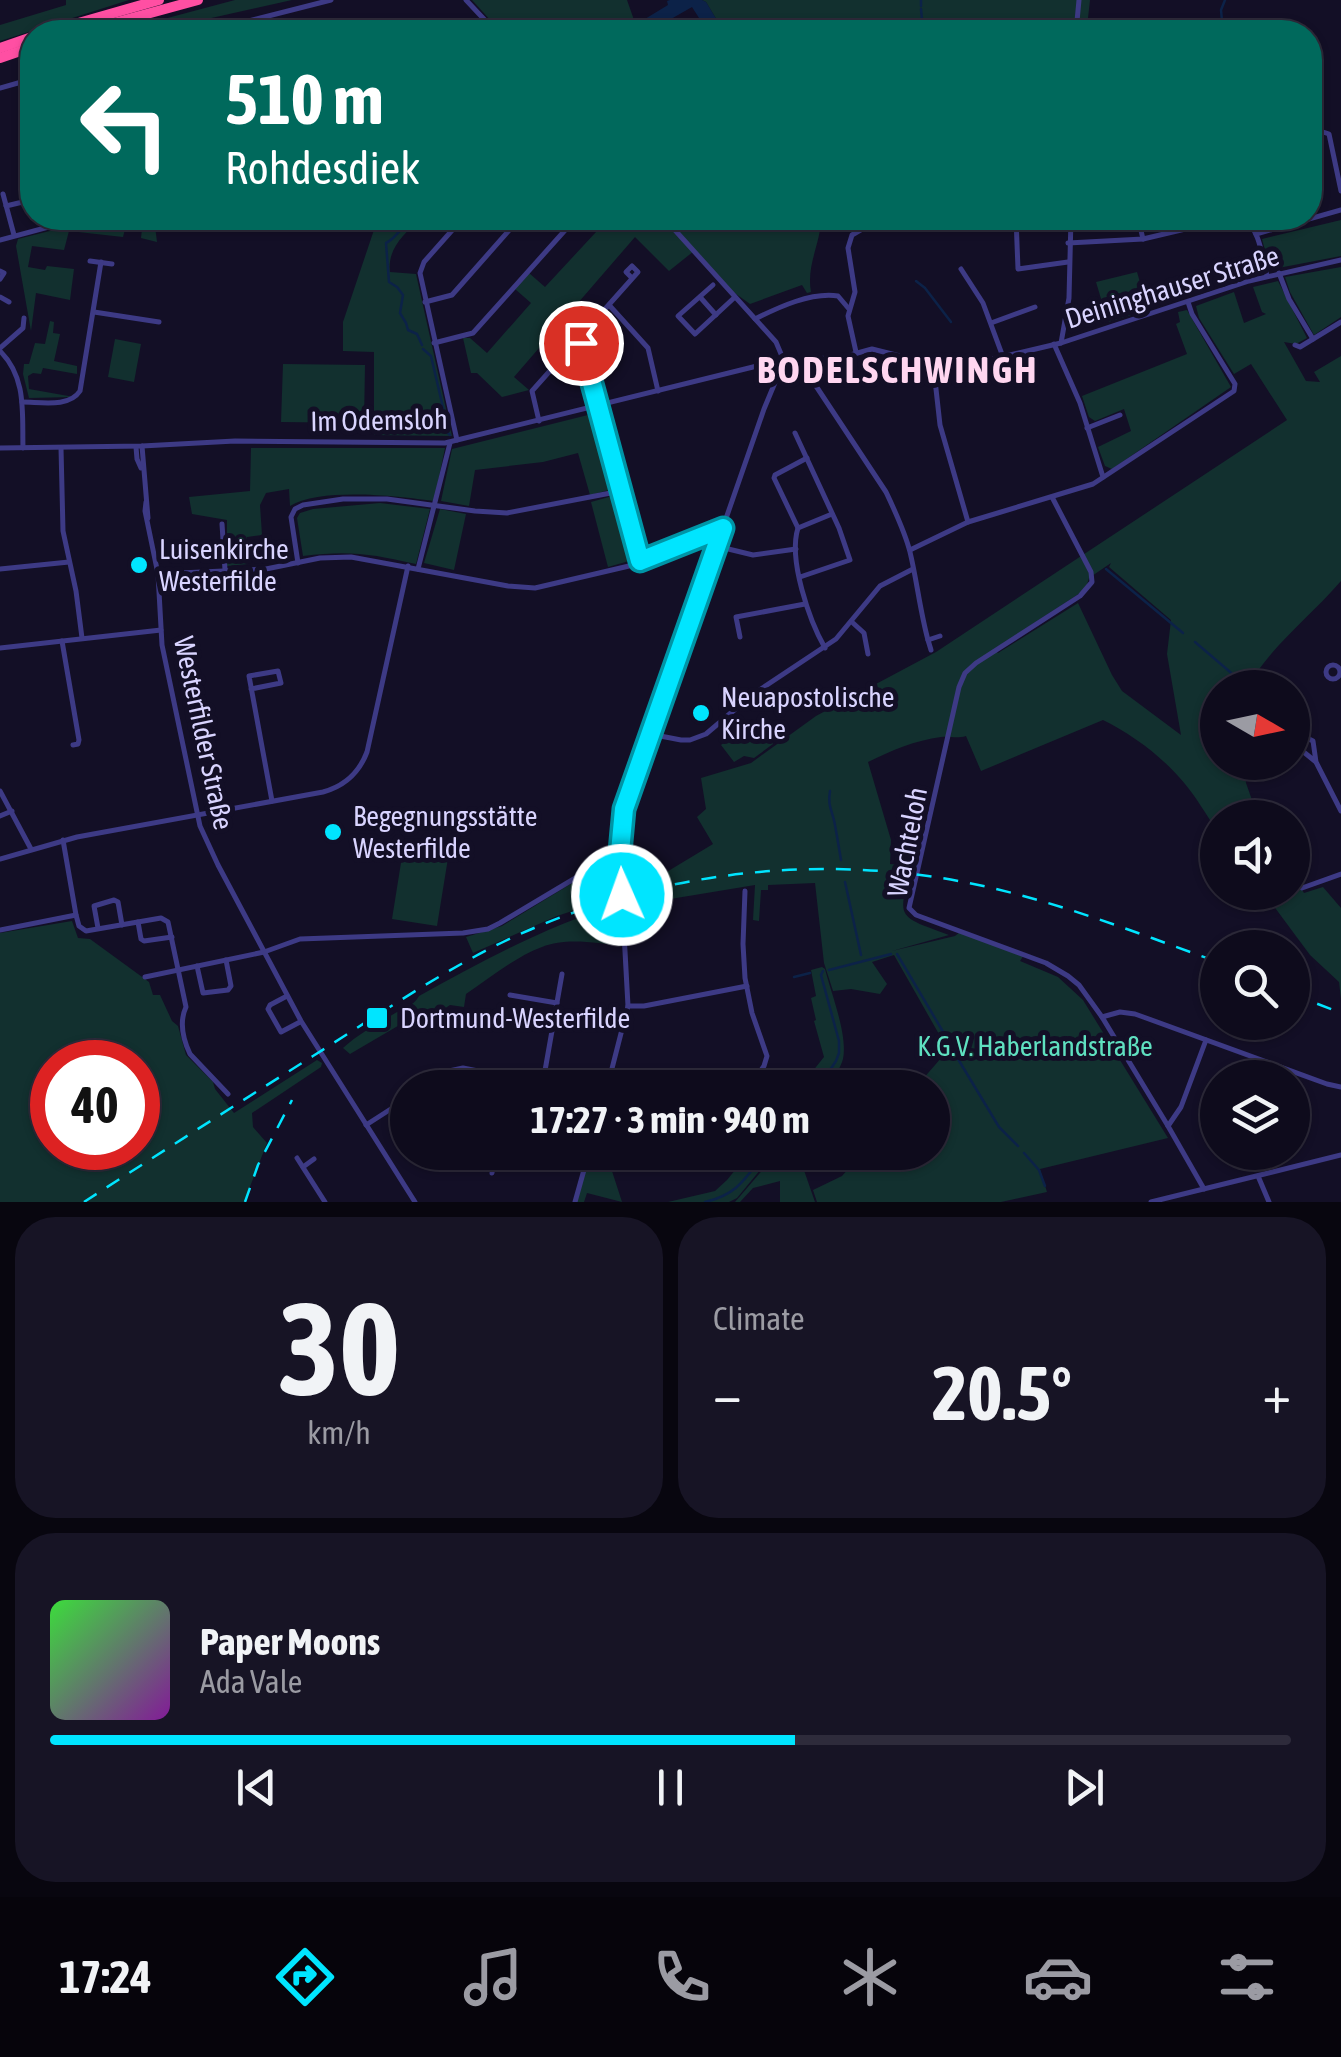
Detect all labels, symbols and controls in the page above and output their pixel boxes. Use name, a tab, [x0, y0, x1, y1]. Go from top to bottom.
text: 510 m	[225, 59, 384, 139]
icon: left	[60, 60, 190, 190]
text: Rohdesdiek	[225, 142, 420, 194]
street label: Deininghauser Straße	[1061, 239, 1283, 335]
pin	[539, 301, 624, 386]
icon: arrive	[554, 316, 609, 371]
district label: BODELSCHWINGH	[757, 348, 1039, 391]
street label: Im Odemsloh	[310, 403, 448, 437]
place label: Luisenkirche Westerfilde	[159, 533, 289, 597]
marker: Luisenkirche Westerfilde	[128, 554, 150, 576]
street label: Westerfilder Straße	[168, 634, 240, 832]
north arrow	[1200, 670, 1310, 780]
map controls	[1200, 670, 1310, 1170]
place label: Neuapostolische Kirche	[721, 681, 894, 745]
marker: Neuapostolische Kirche	[690, 702, 712, 724]
street label: Wachteloh	[881, 785, 933, 899]
place label: Begegnungsstätte Westerfilde	[353, 800, 537, 864]
button: sound	[1200, 800, 1310, 910]
marker: Begegnungsstätte Westerfilde	[322, 821, 344, 843]
position arrow	[570, 843, 674, 947]
button: search	[1200, 930, 1310, 1040]
place label: Dortmund-Westerfilde	[400, 1002, 630, 1034]
marker: Dortmund-Westerfilde	[364, 1005, 390, 1031]
park label: K.G.V. Haberlandstraße	[917, 1030, 1153, 1062]
speed limit sign: 40	[30, 1040, 160, 1170]
button: layers	[1200, 1060, 1310, 1170]
text: 17:27 · 3 min · 940 m	[530, 1098, 810, 1141]
text: 30	[278, 1274, 400, 1423]
text: Climate	[713, 1300, 805, 1337]
text: 20.5°	[932, 1350, 1072, 1436]
text: −	[713, 1362, 742, 1425]
text: +	[1262, 1362, 1291, 1425]
text: km/h	[307, 1414, 371, 1451]
text: Paper Moons	[200, 1620, 380, 1663]
text: Ada Vale	[200, 1663, 302, 1700]
icon: previous	[229, 1760, 284, 1815]
icon: pause	[643, 1760, 698, 1815]
icon: next	[1057, 1760, 1112, 1815]
icon: directions	[270, 1942, 340, 2012]
icon: music	[458, 1942, 528, 2012]
icon: phone	[647, 1942, 717, 2012]
icon: climate	[835, 1942, 905, 2012]
icon: car	[1023, 1942, 1093, 2012]
icon: filters	[1212, 1942, 1282, 2012]
text: 17:24	[59, 1951, 152, 2003]

